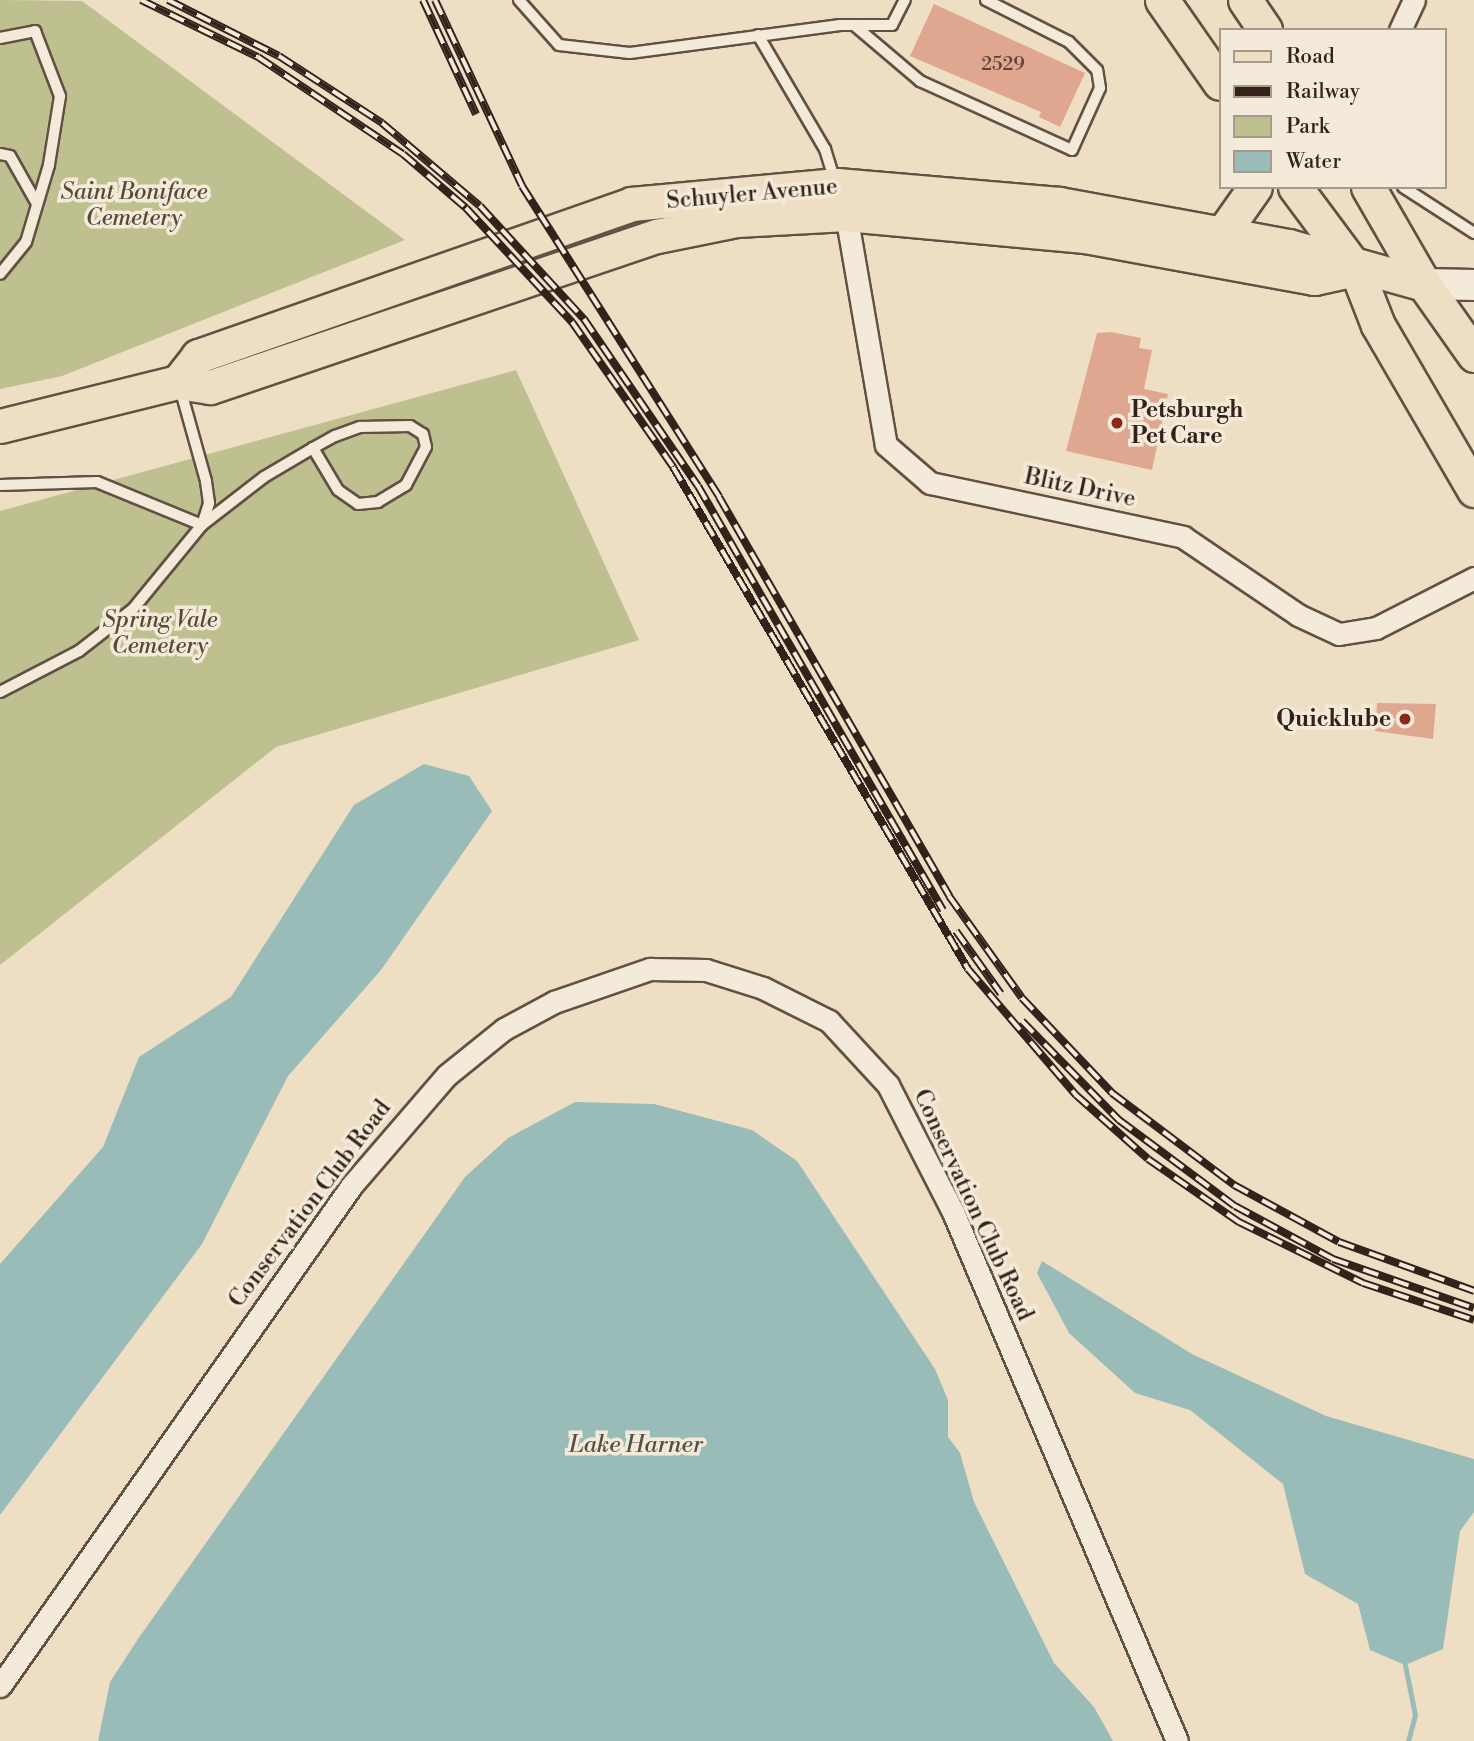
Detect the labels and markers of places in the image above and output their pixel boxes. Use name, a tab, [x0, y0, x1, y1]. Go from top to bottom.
place label: Petsburgh Pet Care	[1131, 396, 1243, 450]
marker: Petsburgh Pet Care	[1109, 415, 1125, 431]
place label: Quicklube	[1276, 705, 1391, 733]
marker: Quicklube	[1397, 711, 1413, 727]

